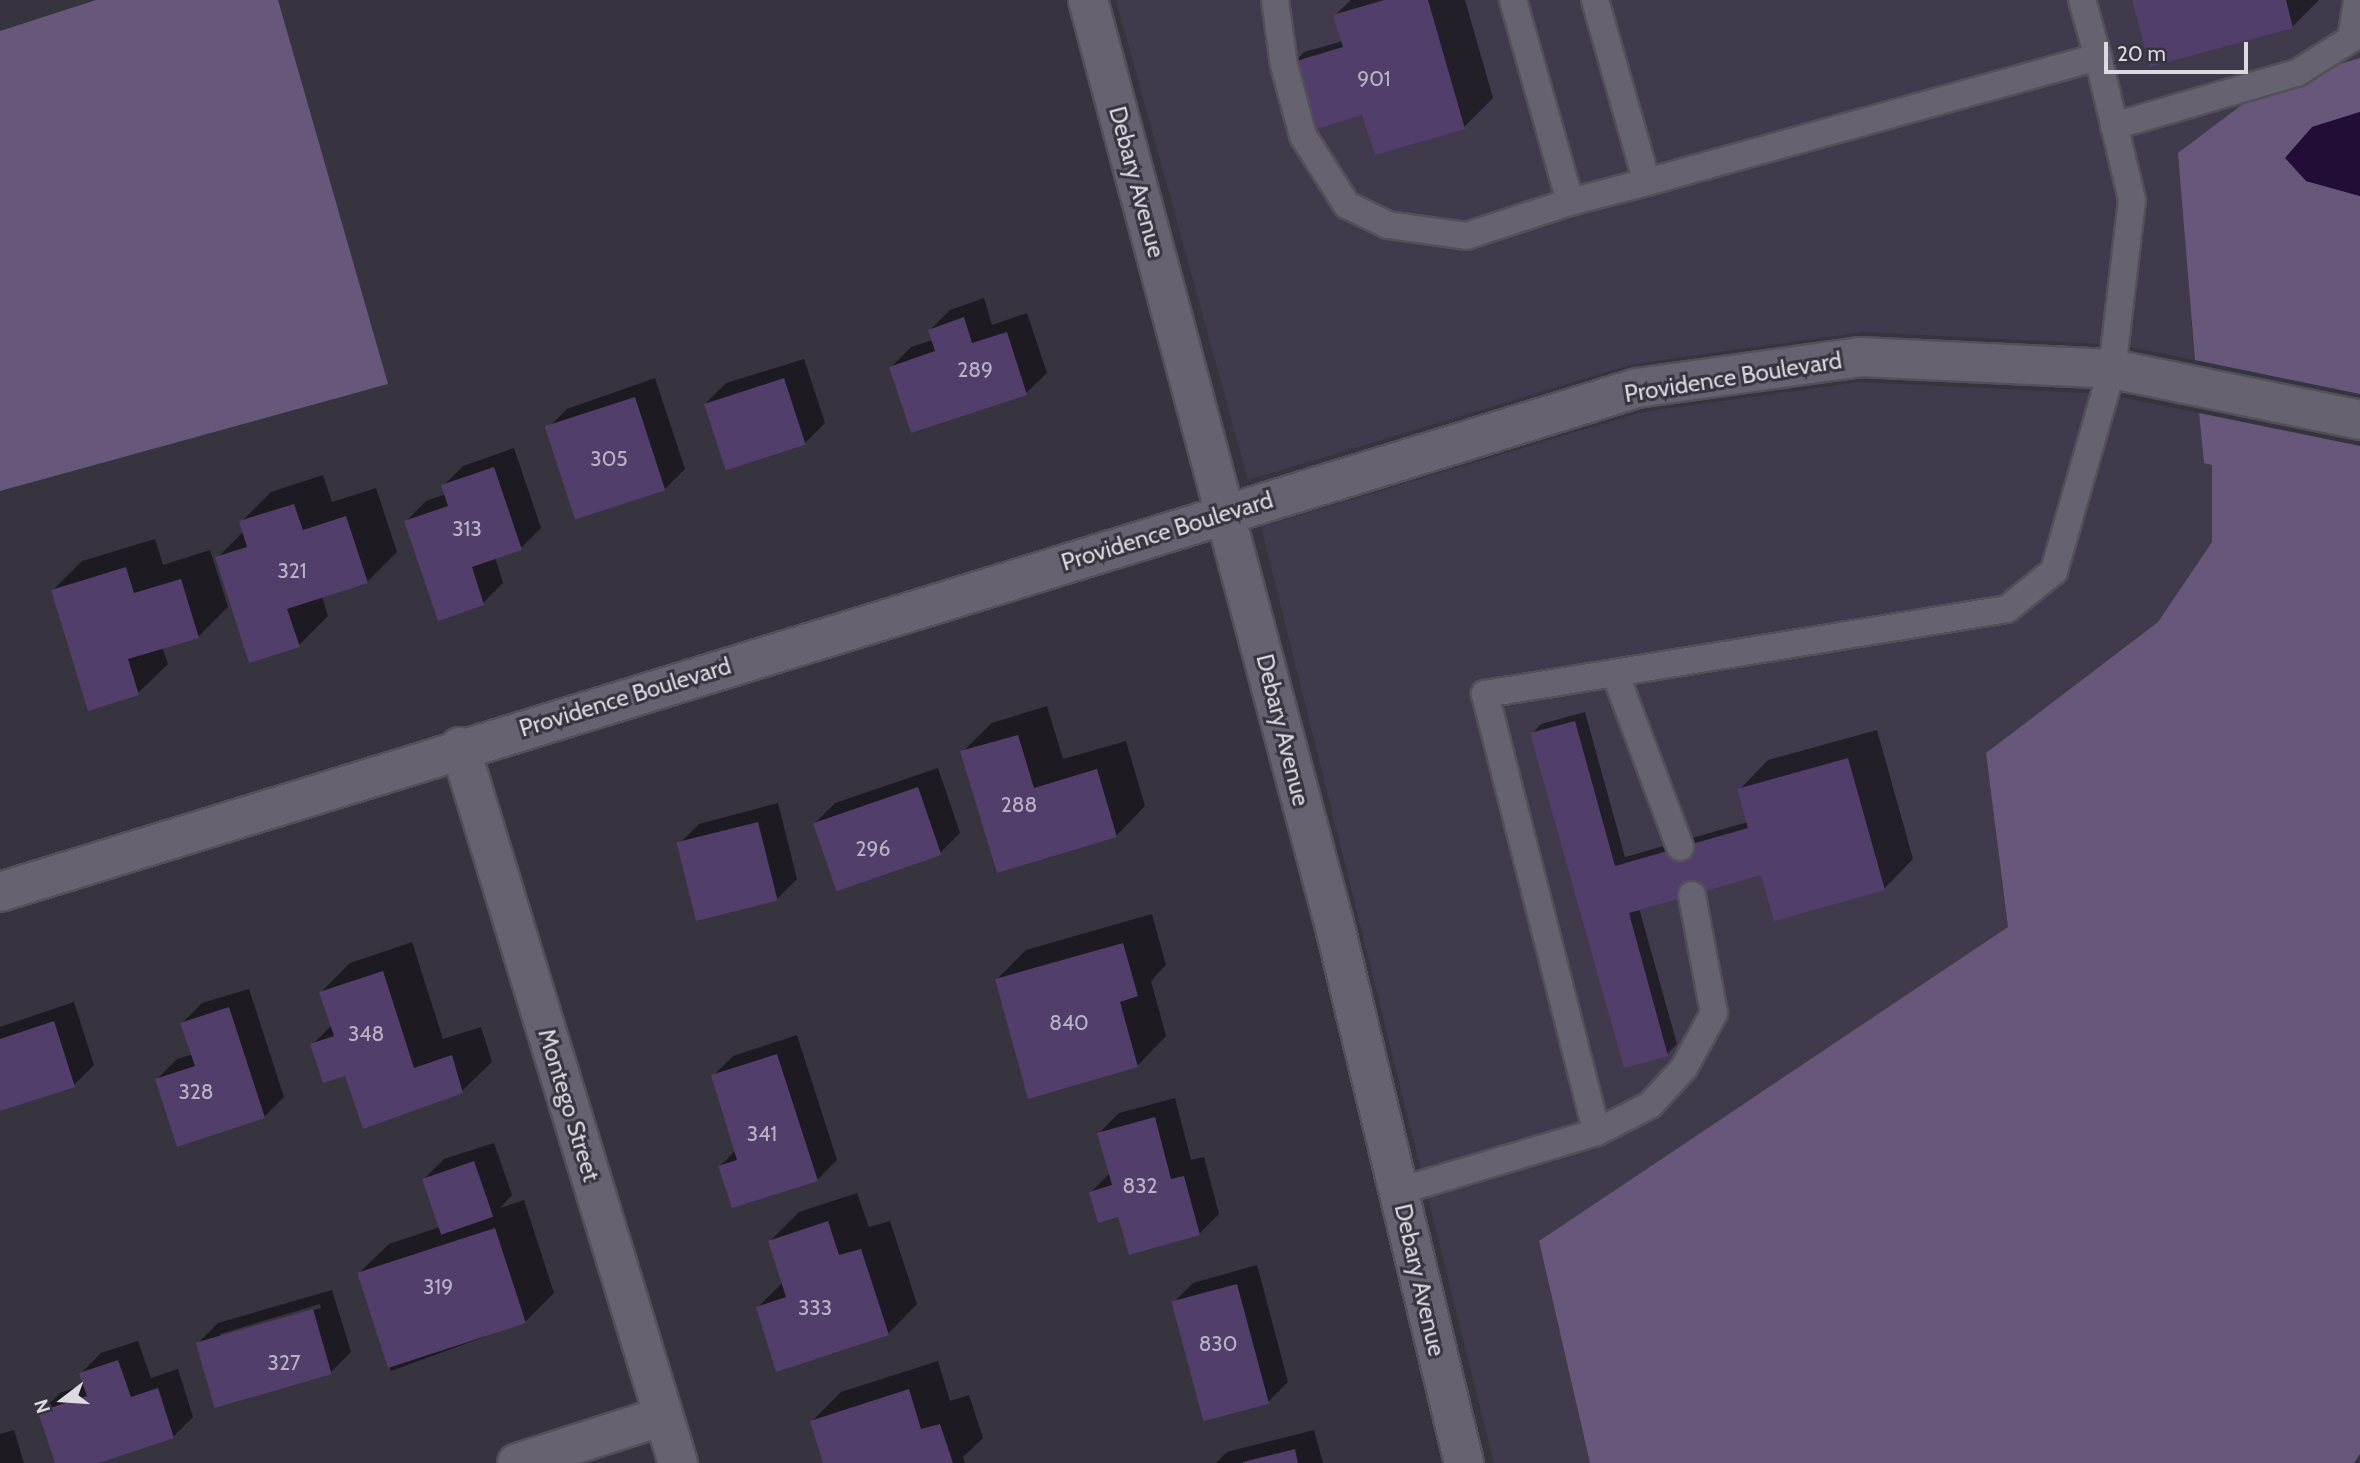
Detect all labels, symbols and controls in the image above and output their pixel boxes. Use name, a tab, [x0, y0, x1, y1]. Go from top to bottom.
scale bar	[2108, 28, 2252, 72]
text: 20 m	[2117, 41, 2166, 66]
house number: 901	[1357, 66, 1391, 92]
street label: Debary Avenue	[1103, 103, 1171, 261]
street label: Providence Boulevard	[1622, 346, 1844, 408]
house number: 289	[957, 357, 993, 383]
house number: 305	[590, 446, 628, 472]
street label: Providence Boulevard	[1058, 485, 1276, 577]
house number: 313	[452, 516, 482, 542]
house number: 321	[277, 558, 307, 584]
street label: Providence Boulevard	[516, 651, 734, 743]
street label: Debary Avenue	[1250, 651, 1316, 809]
house number: 288	[1001, 792, 1037, 818]
house number: 296	[856, 836, 890, 862]
house number: 840	[1049, 1010, 1089, 1036]
house number: 348	[348, 1021, 384, 1047]
street label: Montego Street	[532, 1025, 606, 1185]
house number: 328	[178, 1079, 214, 1105]
house number: 341	[747, 1121, 777, 1147]
house number: 832	[1122, 1173, 1158, 1199]
street label: Debary Avenue	[1388, 1201, 1452, 1359]
house number: 319	[423, 1274, 453, 1300]
house number: 333	[798, 1295, 832, 1321]
house number: 830	[1199, 1331, 1237, 1357]
house number: 327	[268, 1350, 300, 1376]
north arrow	[28, 1365, 98, 1435]
text: N	[29, 1396, 55, 1416]

